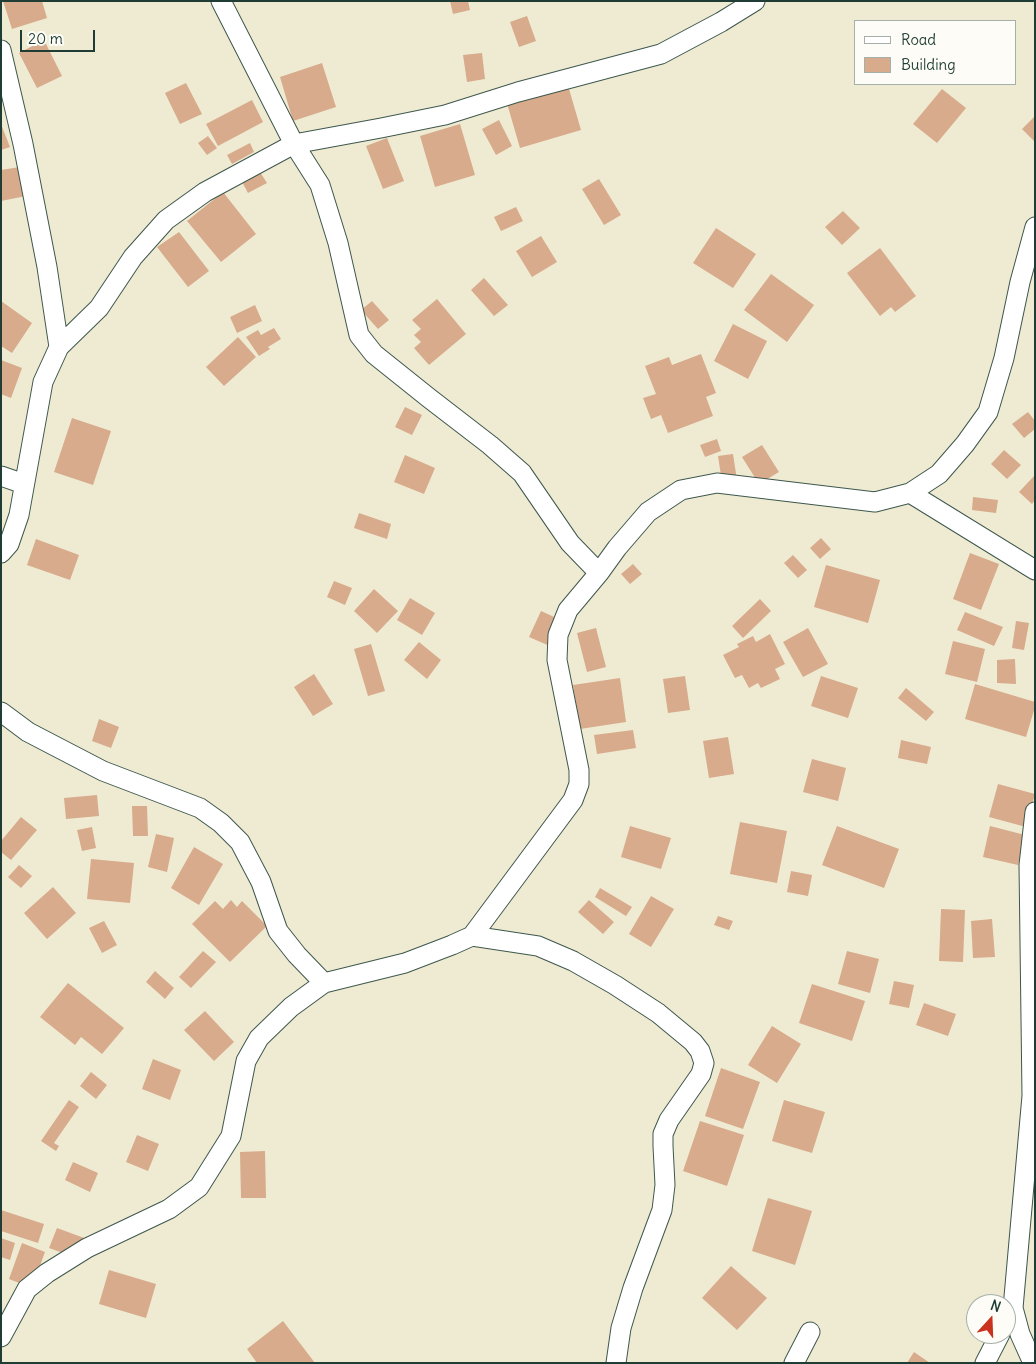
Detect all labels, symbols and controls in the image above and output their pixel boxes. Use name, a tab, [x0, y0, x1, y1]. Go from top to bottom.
scale bar	[22, 20, 98, 52]
legend	[854, 20, 1016, 85]
text: 20 m	[28, 29, 63, 48]
text: Road	[901, 30, 936, 49]
text: Building	[901, 55, 956, 74]
north arrow	[966, 1294, 1016, 1344]
text: N	[988, 1296, 1003, 1316]

